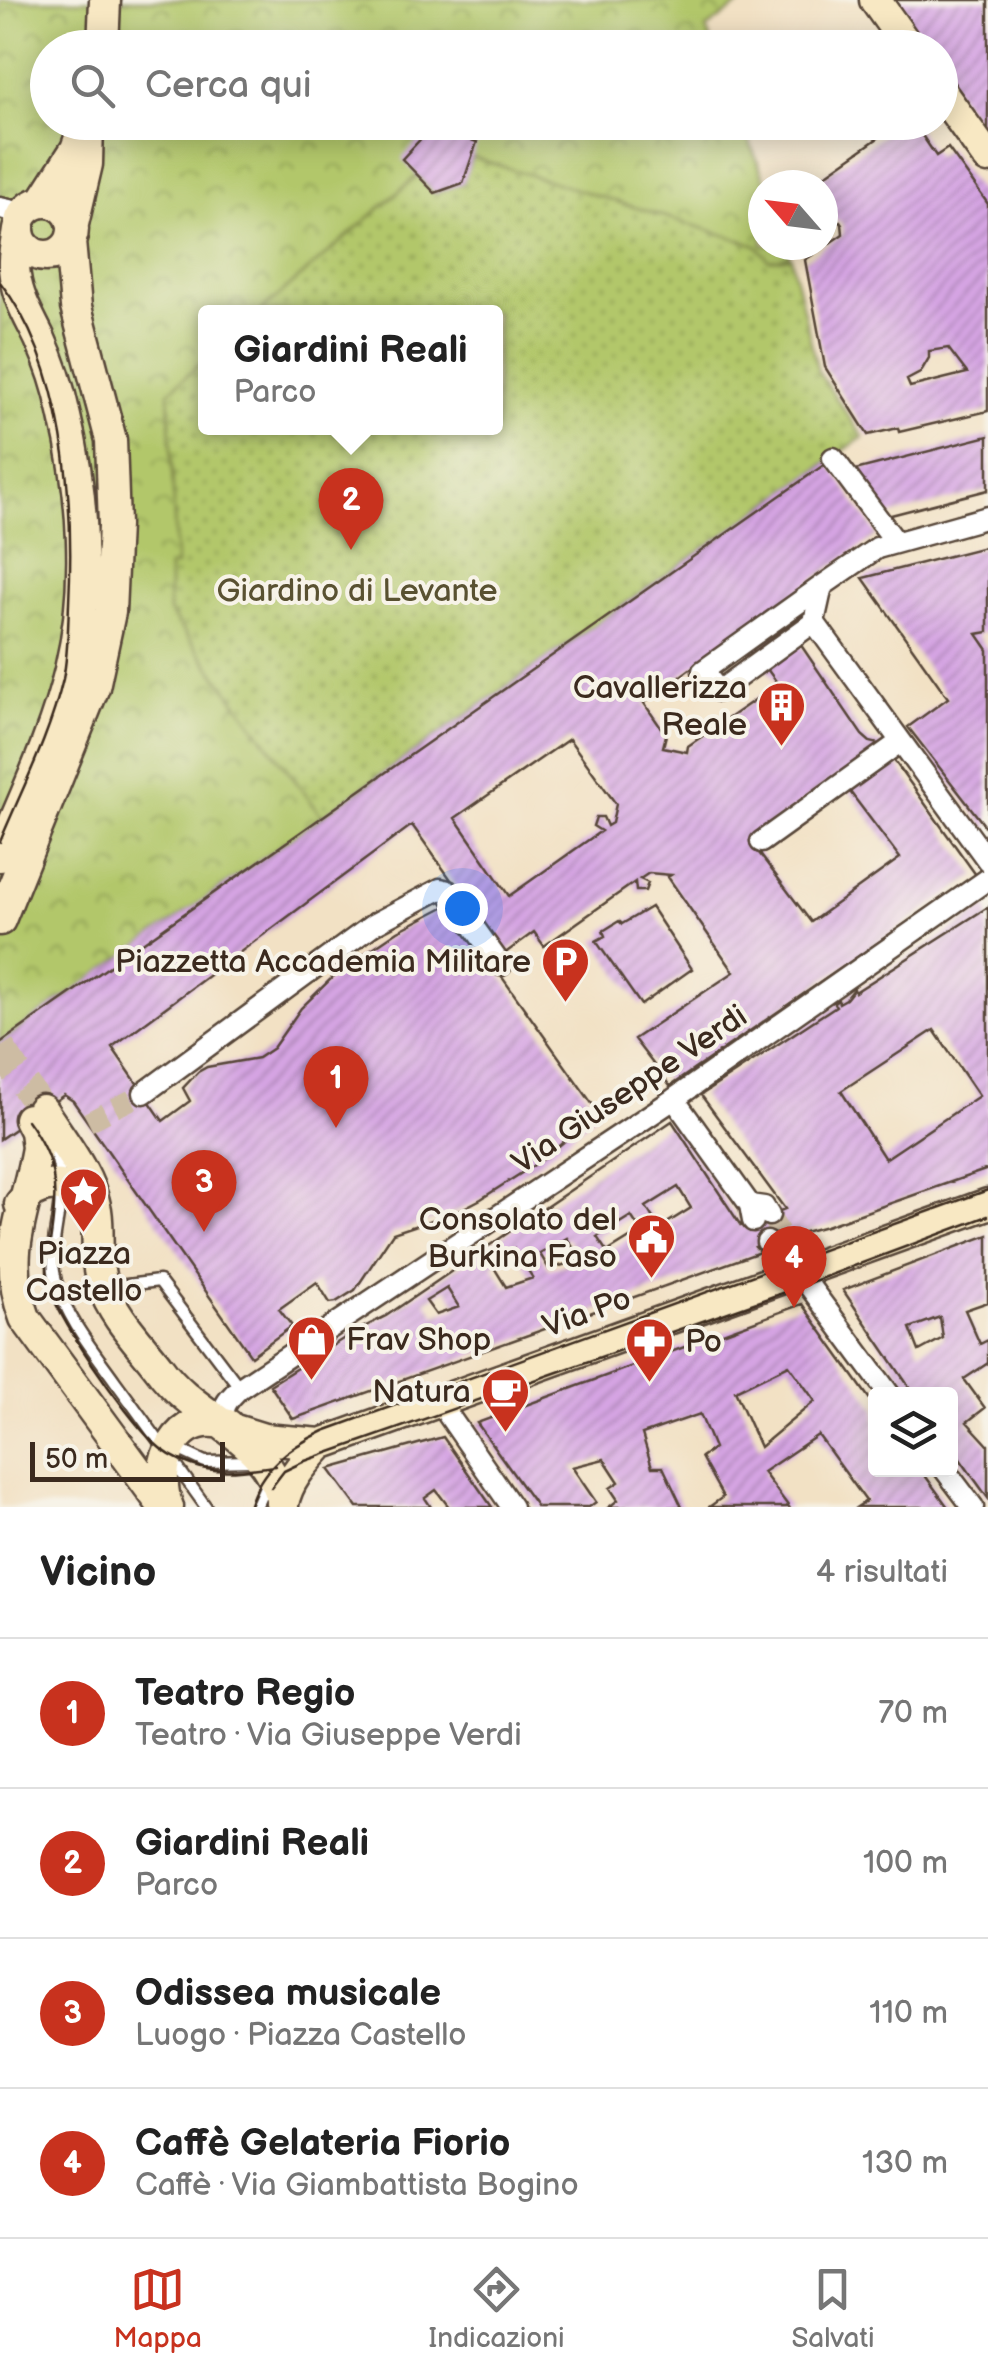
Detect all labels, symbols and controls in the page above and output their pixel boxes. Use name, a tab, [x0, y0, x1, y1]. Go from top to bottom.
search box	[30, 30, 958, 140]
icon: search	[65, 58, 120, 113]
text: Cerca qui	[145, 63, 312, 108]
north arrow	[748, 170, 838, 260]
popup	[198, 305, 503, 435]
text: Giardini Reali	[233, 328, 468, 373]
text: Parco	[233, 373, 317, 412]
pin: 2	[318, 468, 384, 550]
park label: Giardino di Levante	[217, 572, 497, 611]
place label: Cavallerizza Reale	[573, 669, 747, 745]
building icon: Cavallerizza Reale	[756, 680, 808, 748]
your location	[437, 883, 488, 934]
parking icon: Piazzetta Accademia Militare	[540, 936, 592, 1004]
place label: Piazzetta Accademia Militare	[115, 943, 531, 982]
street label: Via Giuseppe Verdi	[505, 997, 755, 1183]
pin: 1	[304, 1046, 368, 1128]
pin: 3	[172, 1150, 236, 1232]
place icon: Piazza Castello	[58, 1166, 110, 1234]
place label: Consolato del Burkina Faso	[419, 1201, 617, 1277]
public building icon: Consolato del Burkina Faso	[626, 1212, 678, 1280]
pin: 4	[762, 1226, 826, 1308]
place label: Piazza Castello	[26, 1235, 142, 1311]
street label: Via Po	[538, 1279, 636, 1347]
shop icon: Frav Shop	[285, 1314, 337, 1382]
pharmacy icon: Po	[624, 1316, 676, 1384]
place label: Frav Shop	[346, 1321, 491, 1360]
place label: Po	[685, 1323, 722, 1362]
cafe icon: Natura	[480, 1366, 532, 1434]
place label: Natura	[372, 1373, 471, 1412]
map controls	[868, 1387, 958, 1477]
button: layers	[868, 1387, 958, 1477]
scale bar	[30, 1437, 225, 1482]
text: 50 m	[45, 1443, 108, 1476]
text: Vicino	[40, 1547, 156, 1598]
text: 4 risultati	[816, 1553, 948, 1592]
text: Teatro Regio	[135, 1671, 355, 1716]
text: 1	[66, 1694, 79, 1733]
text: 70 m	[878, 1694, 948, 1733]
text: Teatro · Via Giuseppe Verdi	[135, 1716, 522, 1755]
text: Giardini Reali	[135, 1821, 369, 1866]
text: 2	[63, 1844, 82, 1883]
text: 100 m	[863, 1844, 948, 1883]
text: Parco	[135, 1866, 218, 1905]
text: Odissea musicale	[135, 1971, 441, 2016]
text: 3	[63, 1994, 82, 2033]
text: 110 m	[869, 1994, 948, 2033]
text: Luogo · Piazza Castello	[135, 2016, 466, 2055]
text: Caffè Gelateria Fiorio	[135, 2121, 510, 2166]
text: 4	[63, 2144, 82, 2183]
text: 130 m	[862, 2144, 948, 2183]
text: Caffè · Via Giambattista Bogino	[135, 2166, 579, 2205]
tab: Mappa	[113, 2262, 202, 2355]
tab: Indicazioni	[429, 2262, 565, 2355]
tab: Salvati	[791, 2262, 875, 2355]

